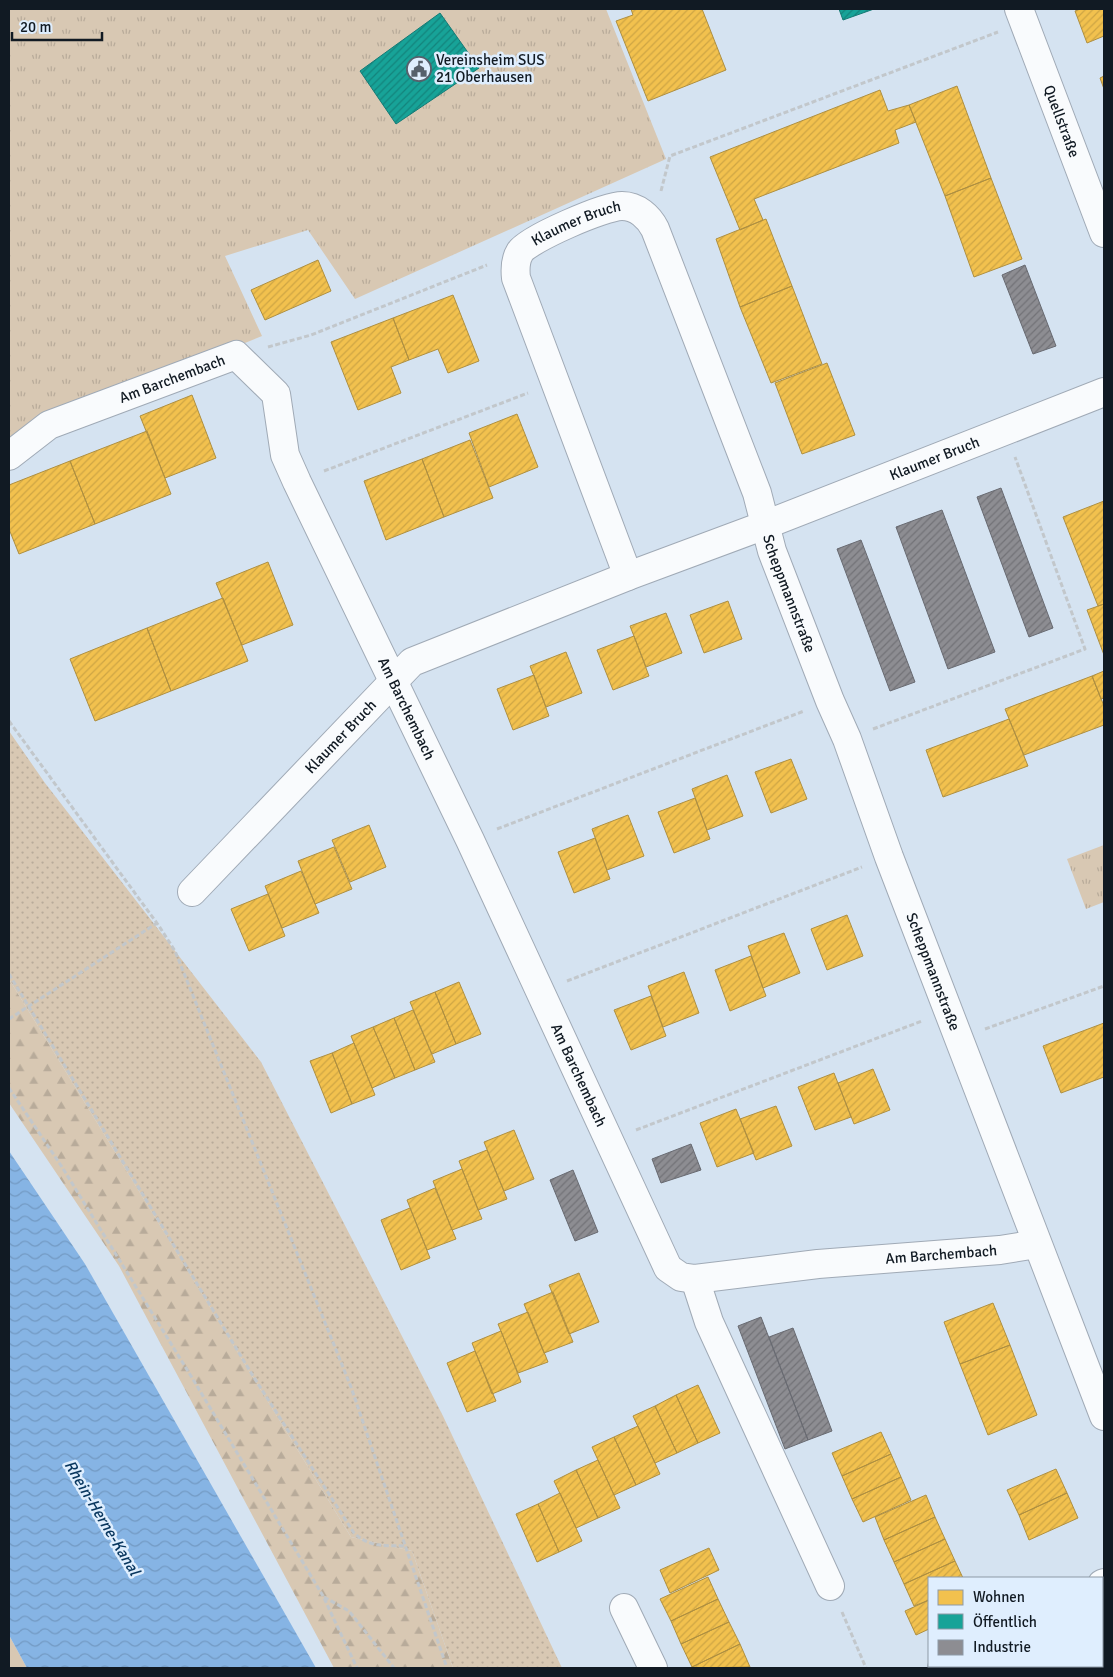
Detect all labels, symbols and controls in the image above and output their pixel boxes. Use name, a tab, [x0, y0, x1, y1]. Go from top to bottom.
scale bar	[12, 10, 102, 42]
text: 20 m	[20, 18, 51, 36]
place label: Vereinsheim SUS 21 Oberhausen	[436, 51, 545, 86]
public building icon: Vereinsheim SUS 21 Oberhausen	[406, 56, 432, 82]
street label: Quellstraße	[1040, 83, 1083, 160]
street label: Klaumer Bruch	[528, 197, 622, 250]
street label: Am Barchembach	[117, 351, 228, 407]
street label: Klaumer Bruch	[887, 433, 982, 484]
street label: Scheppmannstraße	[759, 533, 819, 655]
street label: Am Barchembach	[374, 654, 439, 763]
street label: Klaumer Bruch	[301, 696, 380, 777]
street label: Scheppmannstraße	[902, 910, 964, 1033]
street label: Am Barchembach	[547, 1021, 610, 1130]
street label: Am Barchembach	[885, 1241, 998, 1268]
water label: Rhein-Herne-Kanal	[60, 1457, 145, 1580]
legend	[928, 1577, 1103, 1667]
text: Wohnen	[973, 1588, 1025, 1606]
text: Öffentlich	[973, 1613, 1037, 1631]
text: Industrie	[973, 1638, 1031, 1656]

